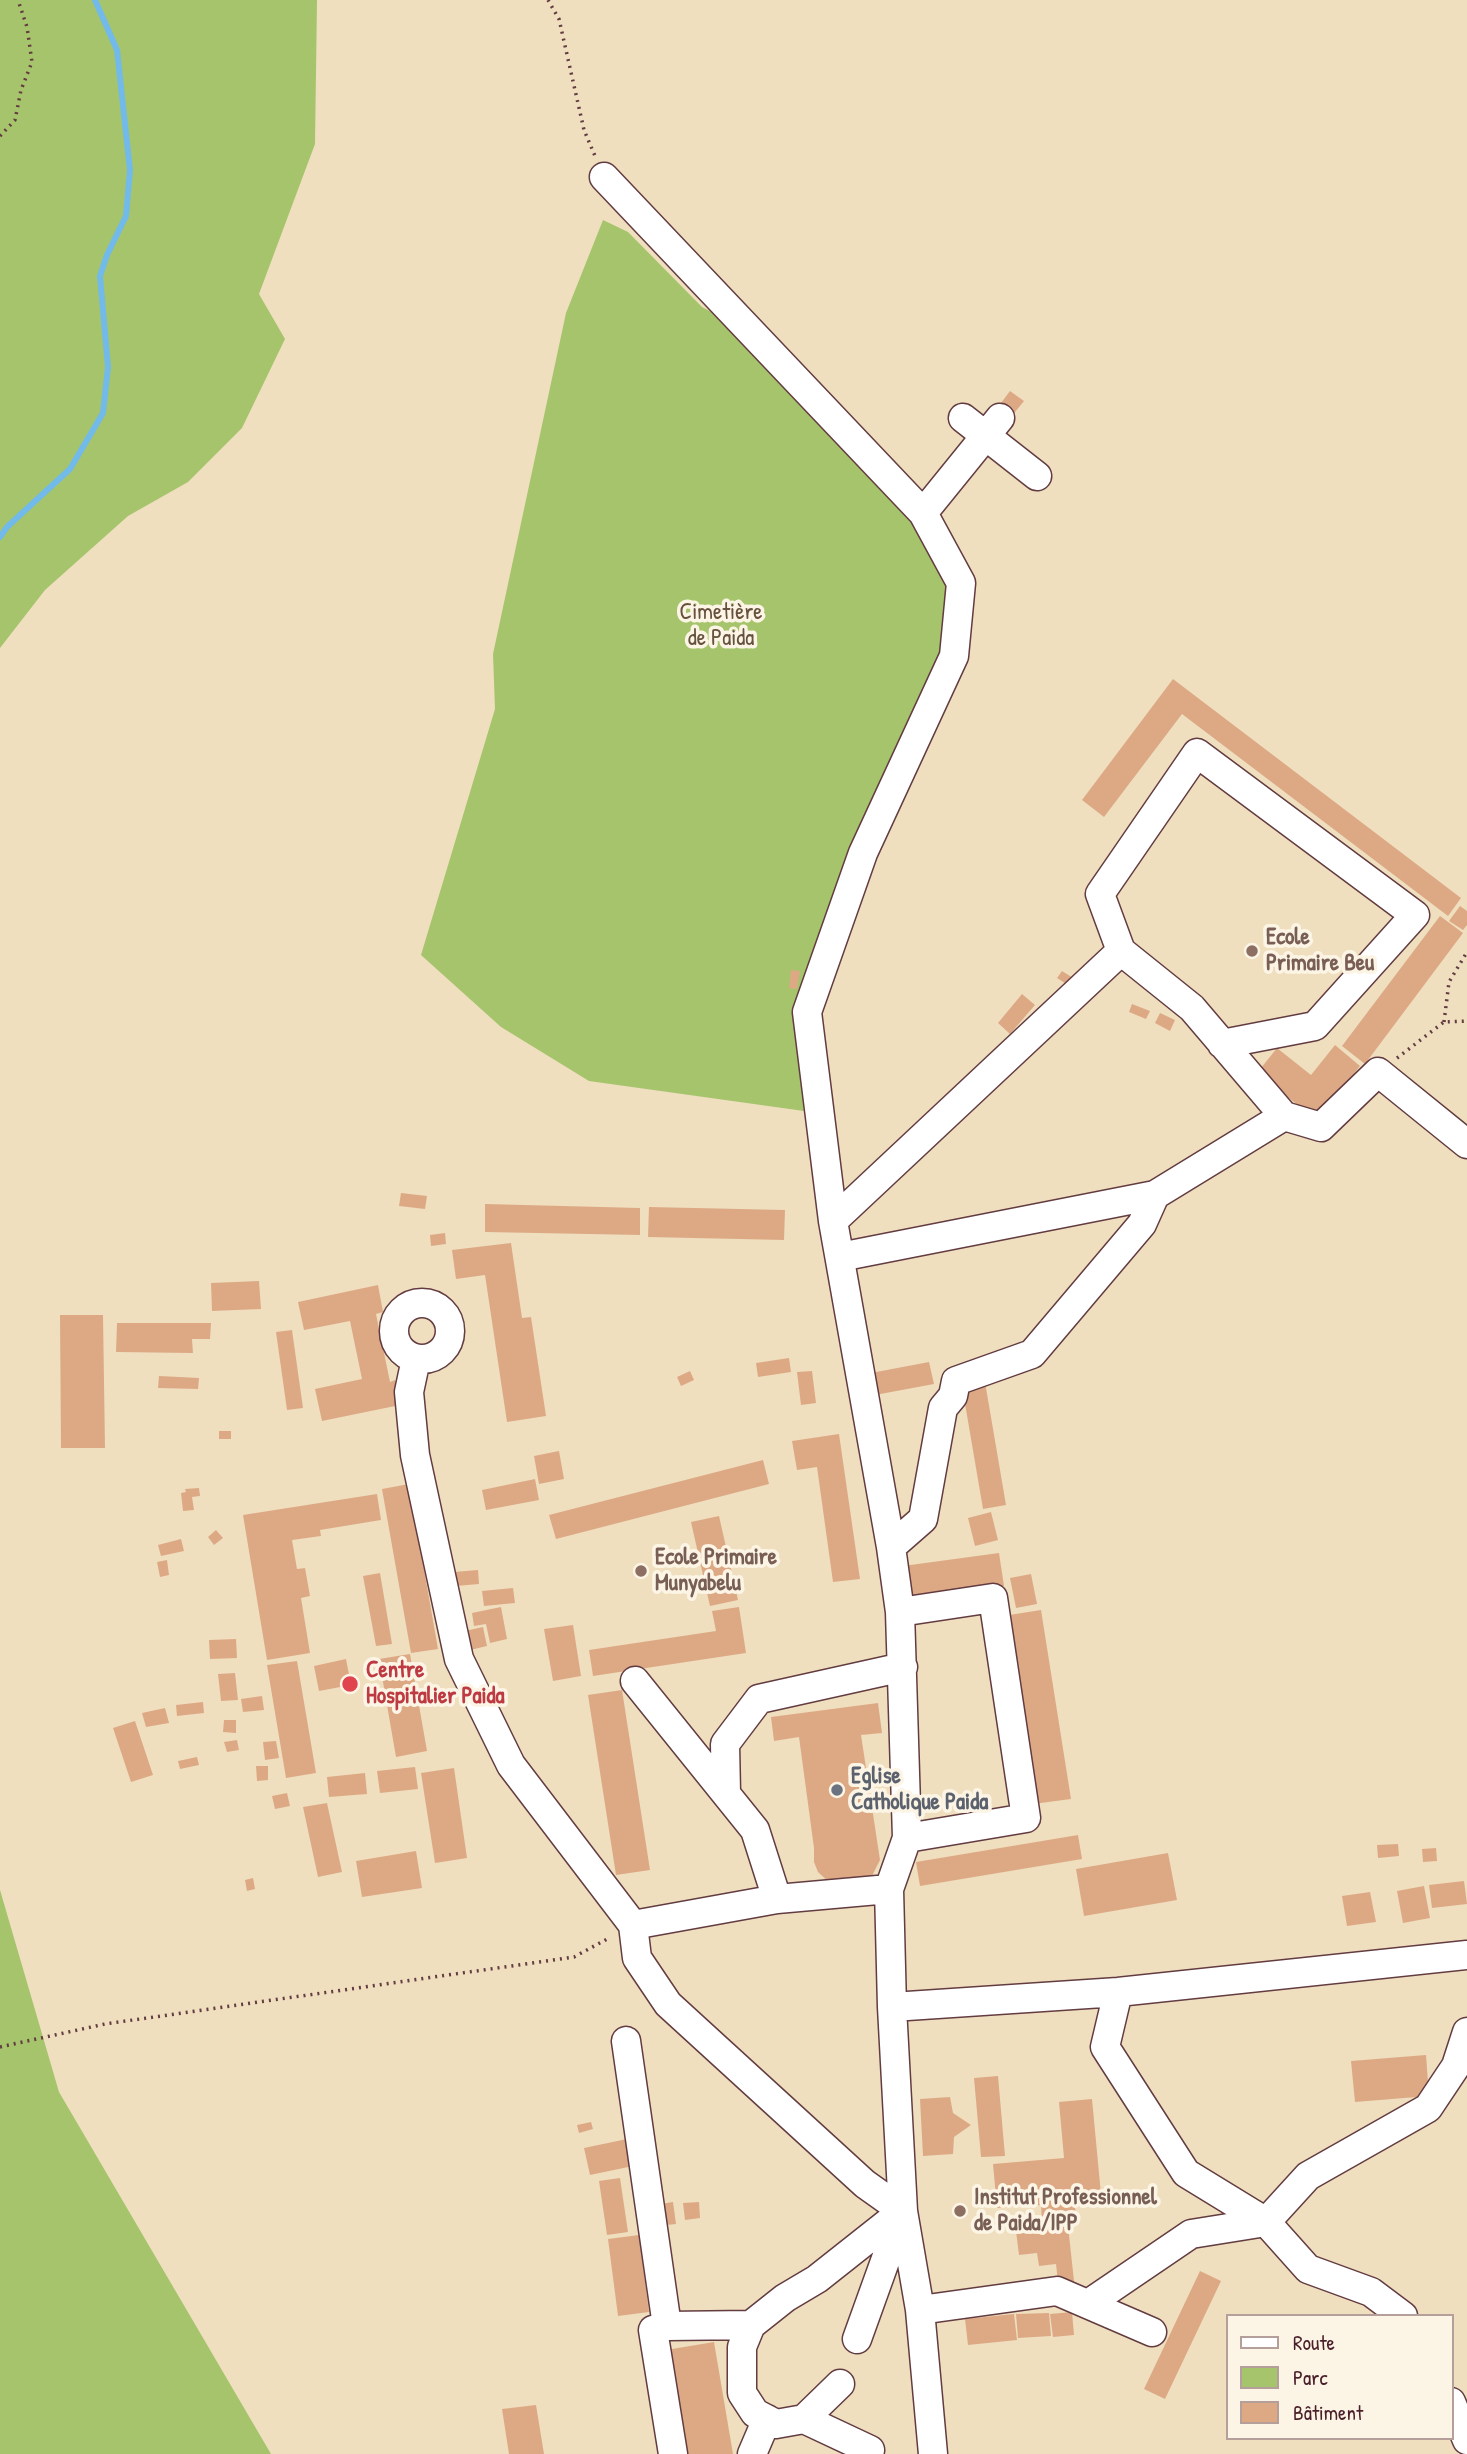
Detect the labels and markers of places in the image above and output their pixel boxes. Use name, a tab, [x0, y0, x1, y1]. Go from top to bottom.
place label: Ecole Primaire Beu	[1266, 924, 1374, 978]
marker: Ecole Primaire Beu	[1244, 943, 1260, 959]
place label: Ecole Primaire Munyabelu	[655, 1544, 777, 1598]
marker: Ecole Primaire Munyabelu	[633, 1563, 649, 1579]
place label: Centre Hospitalier Paida	[366, 1657, 505, 1711]
marker: Centre Hospitalier Paida	[340, 1674, 360, 1694]
place label: Eglise Catholique Paida	[851, 1763, 988, 1817]
marker: Eglise Catholique Paida	[829, 1782, 845, 1798]
place label: Institut Professionnel de Paida/IPP	[974, 2184, 1157, 2238]
marker: Institut Professionnel de Paida/IPP	[952, 2203, 968, 2219]

